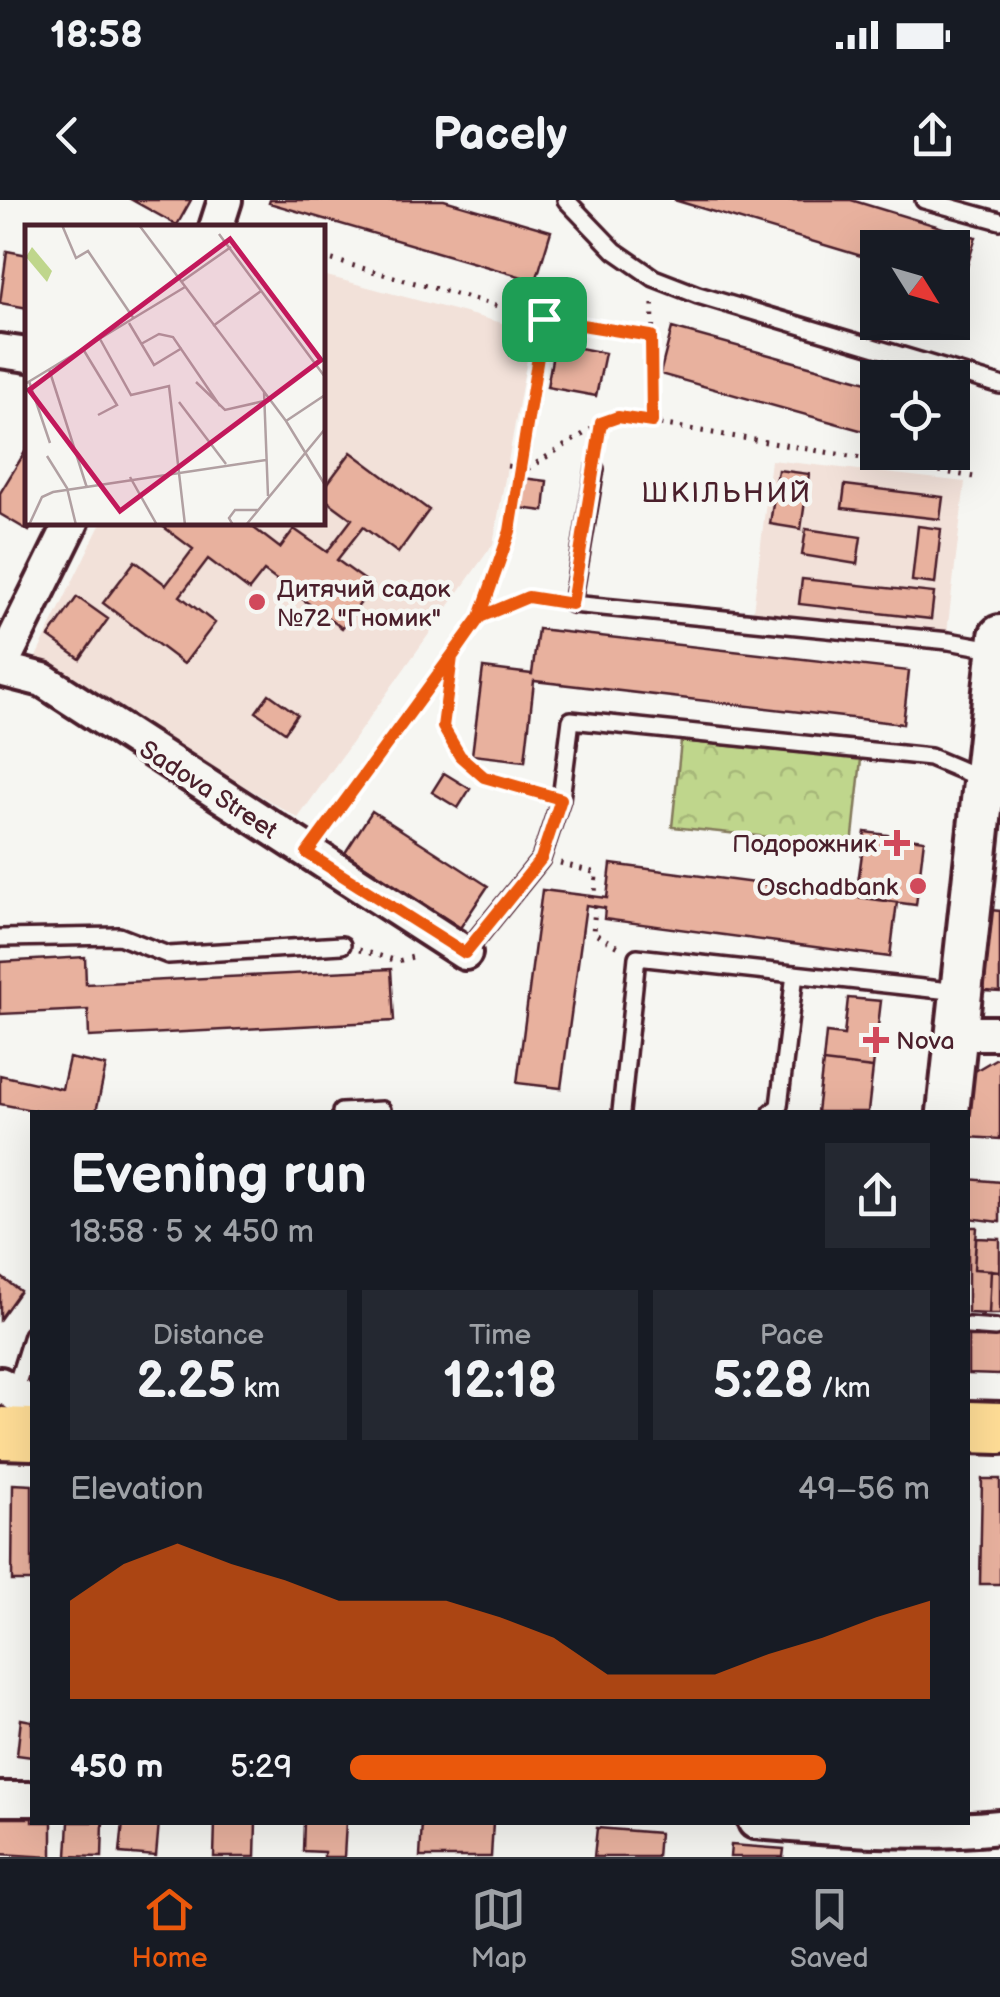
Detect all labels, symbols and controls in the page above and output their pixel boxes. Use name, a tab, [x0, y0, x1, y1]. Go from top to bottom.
text: 18:58	[50, 13, 143, 58]
icon: back	[40, 108, 95, 163]
text: Pacely	[433, 108, 567, 163]
icon: share	[905, 108, 960, 163]
inset map	[25, 225, 325, 525]
north arrow	[860, 230, 970, 340]
map controls	[860, 230, 970, 470]
pin	[502, 277, 587, 362]
icon: arrive	[517, 292, 572, 347]
button: locate	[860, 360, 970, 470]
district label: ШКІЛЬНИЙ	[641, 477, 813, 510]
place label: Дитячий садок №72 "Гномик"	[277, 574, 451, 634]
marker: Дитячий садок №72 "Гномик"	[246, 591, 268, 613]
street label: Sadova Street	[133, 734, 283, 847]
place label: Подорожник	[732, 829, 878, 860]
marker: Подорожник	[886, 832, 908, 854]
place label: Oschadbank	[756, 872, 899, 903]
marker: Oschadbank	[907, 875, 929, 897]
place label: Nova	[896, 1026, 955, 1057]
marker: Nova	[865, 1029, 887, 1051]
text: Evening run	[70, 1142, 367, 1209]
button: share	[825, 1143, 930, 1248]
text: 18:58 · 5 × 450 m	[70, 1213, 314, 1252]
text: Distance	[152, 1319, 264, 1352]
text: Time	[469, 1319, 531, 1352]
text: Pace	[760, 1319, 824, 1352]
text: 2.25	[136, 1352, 236, 1412]
text: 12:18	[443, 1352, 557, 1412]
text: 5:28	[713, 1352, 814, 1412]
text: km	[236, 1372, 280, 1405]
text: /km	[814, 1372, 871, 1405]
text: Elevation	[70, 1470, 203, 1509]
text: 49–56 m	[798, 1470, 930, 1509]
text: 450 m	[70, 1748, 163, 1787]
text: 5:29	[230, 1748, 292, 1787]
tab: Home	[132, 1882, 208, 1975]
tab: Map	[471, 1882, 527, 1975]
tab: Saved	[790, 1882, 868, 1975]

